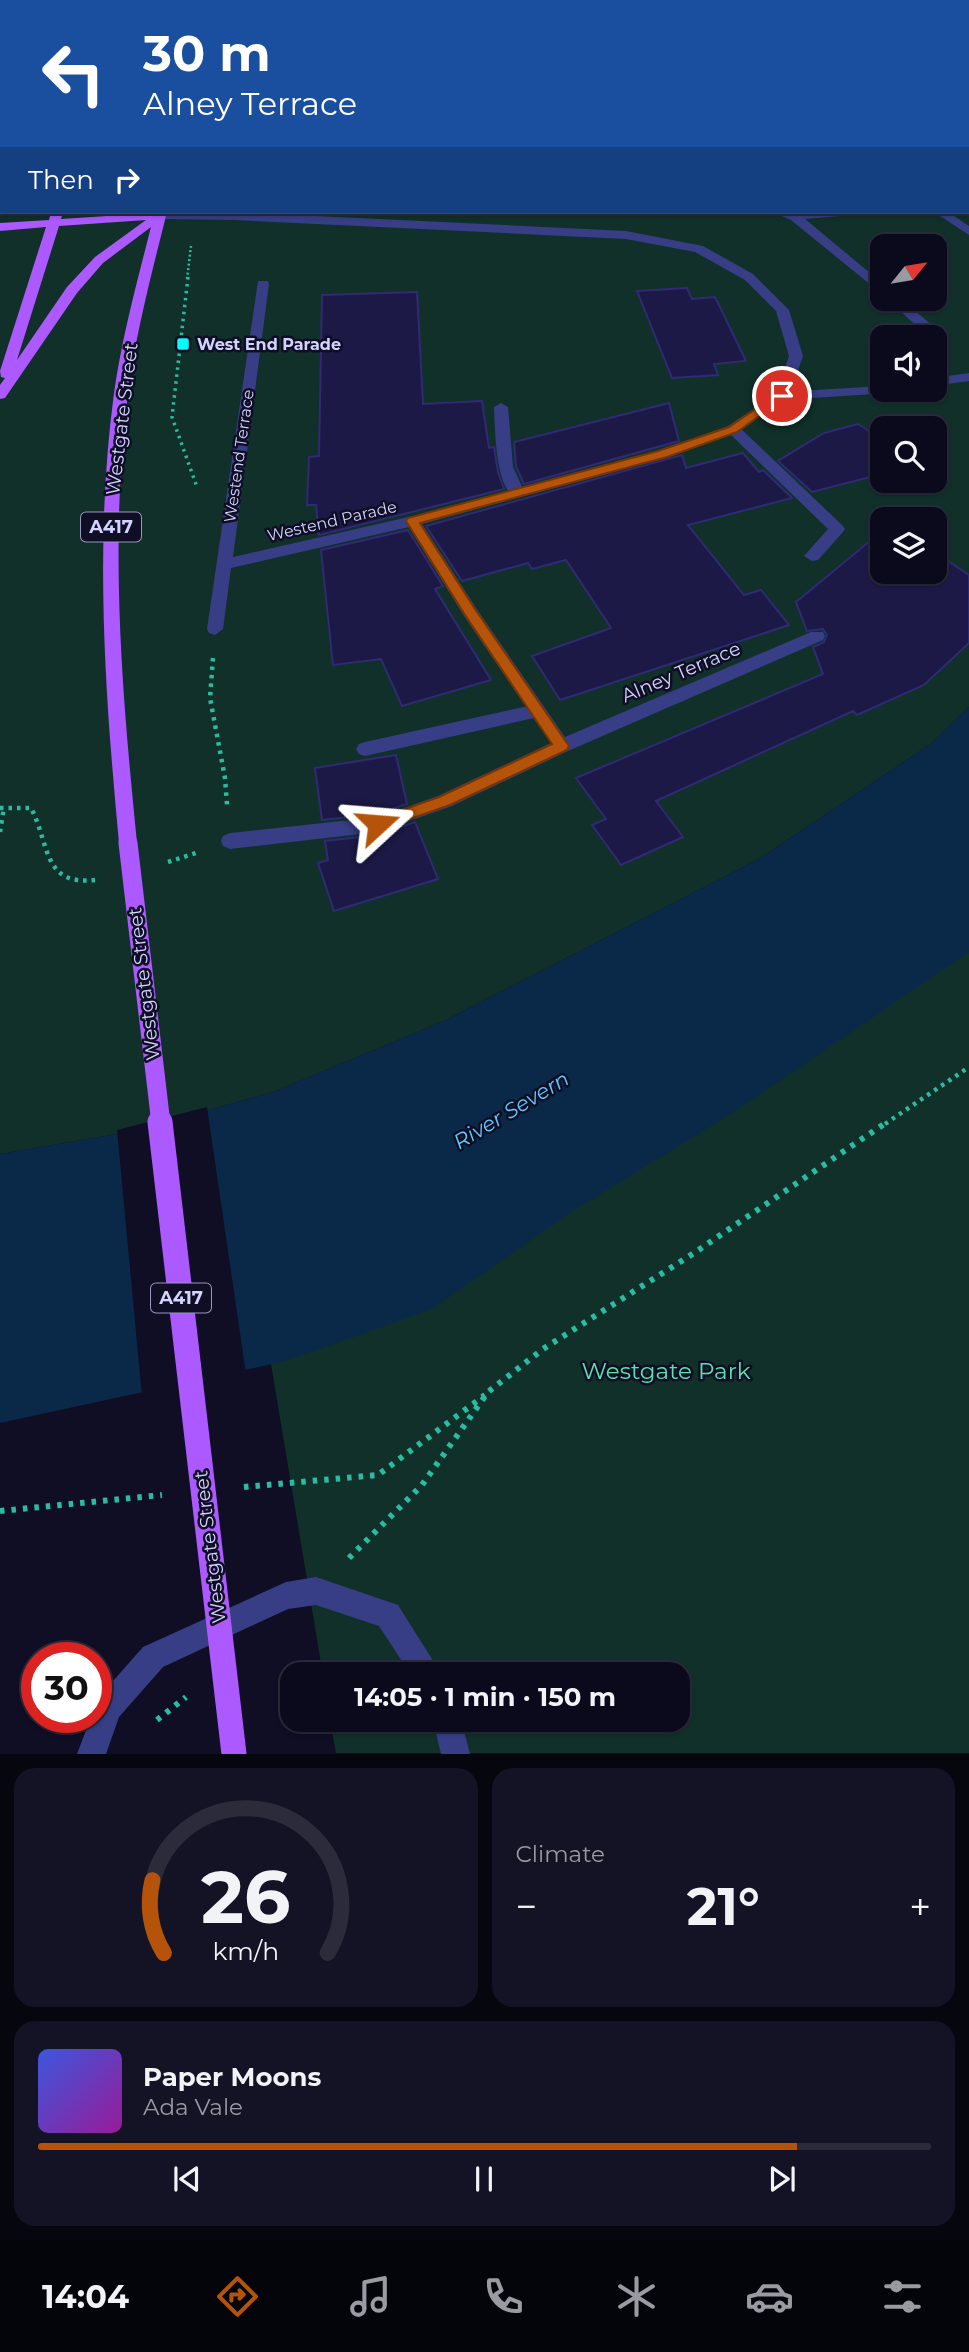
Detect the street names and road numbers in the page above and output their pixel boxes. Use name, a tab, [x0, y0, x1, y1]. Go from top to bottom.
street label: Westgate Street	[101, 341, 143, 497]
street label: Westend Terrace	[220, 388, 258, 524]
street label: Westend Parade	[265, 497, 399, 545]
road number: A417	[81, 512, 141, 542]
street label: Alney Terrace	[618, 637, 744, 707]
street label: Westgate Street	[123, 906, 165, 1062]
road number: A417	[151, 1283, 211, 1312]
street label: Westgate Street	[189, 1469, 231, 1625]

